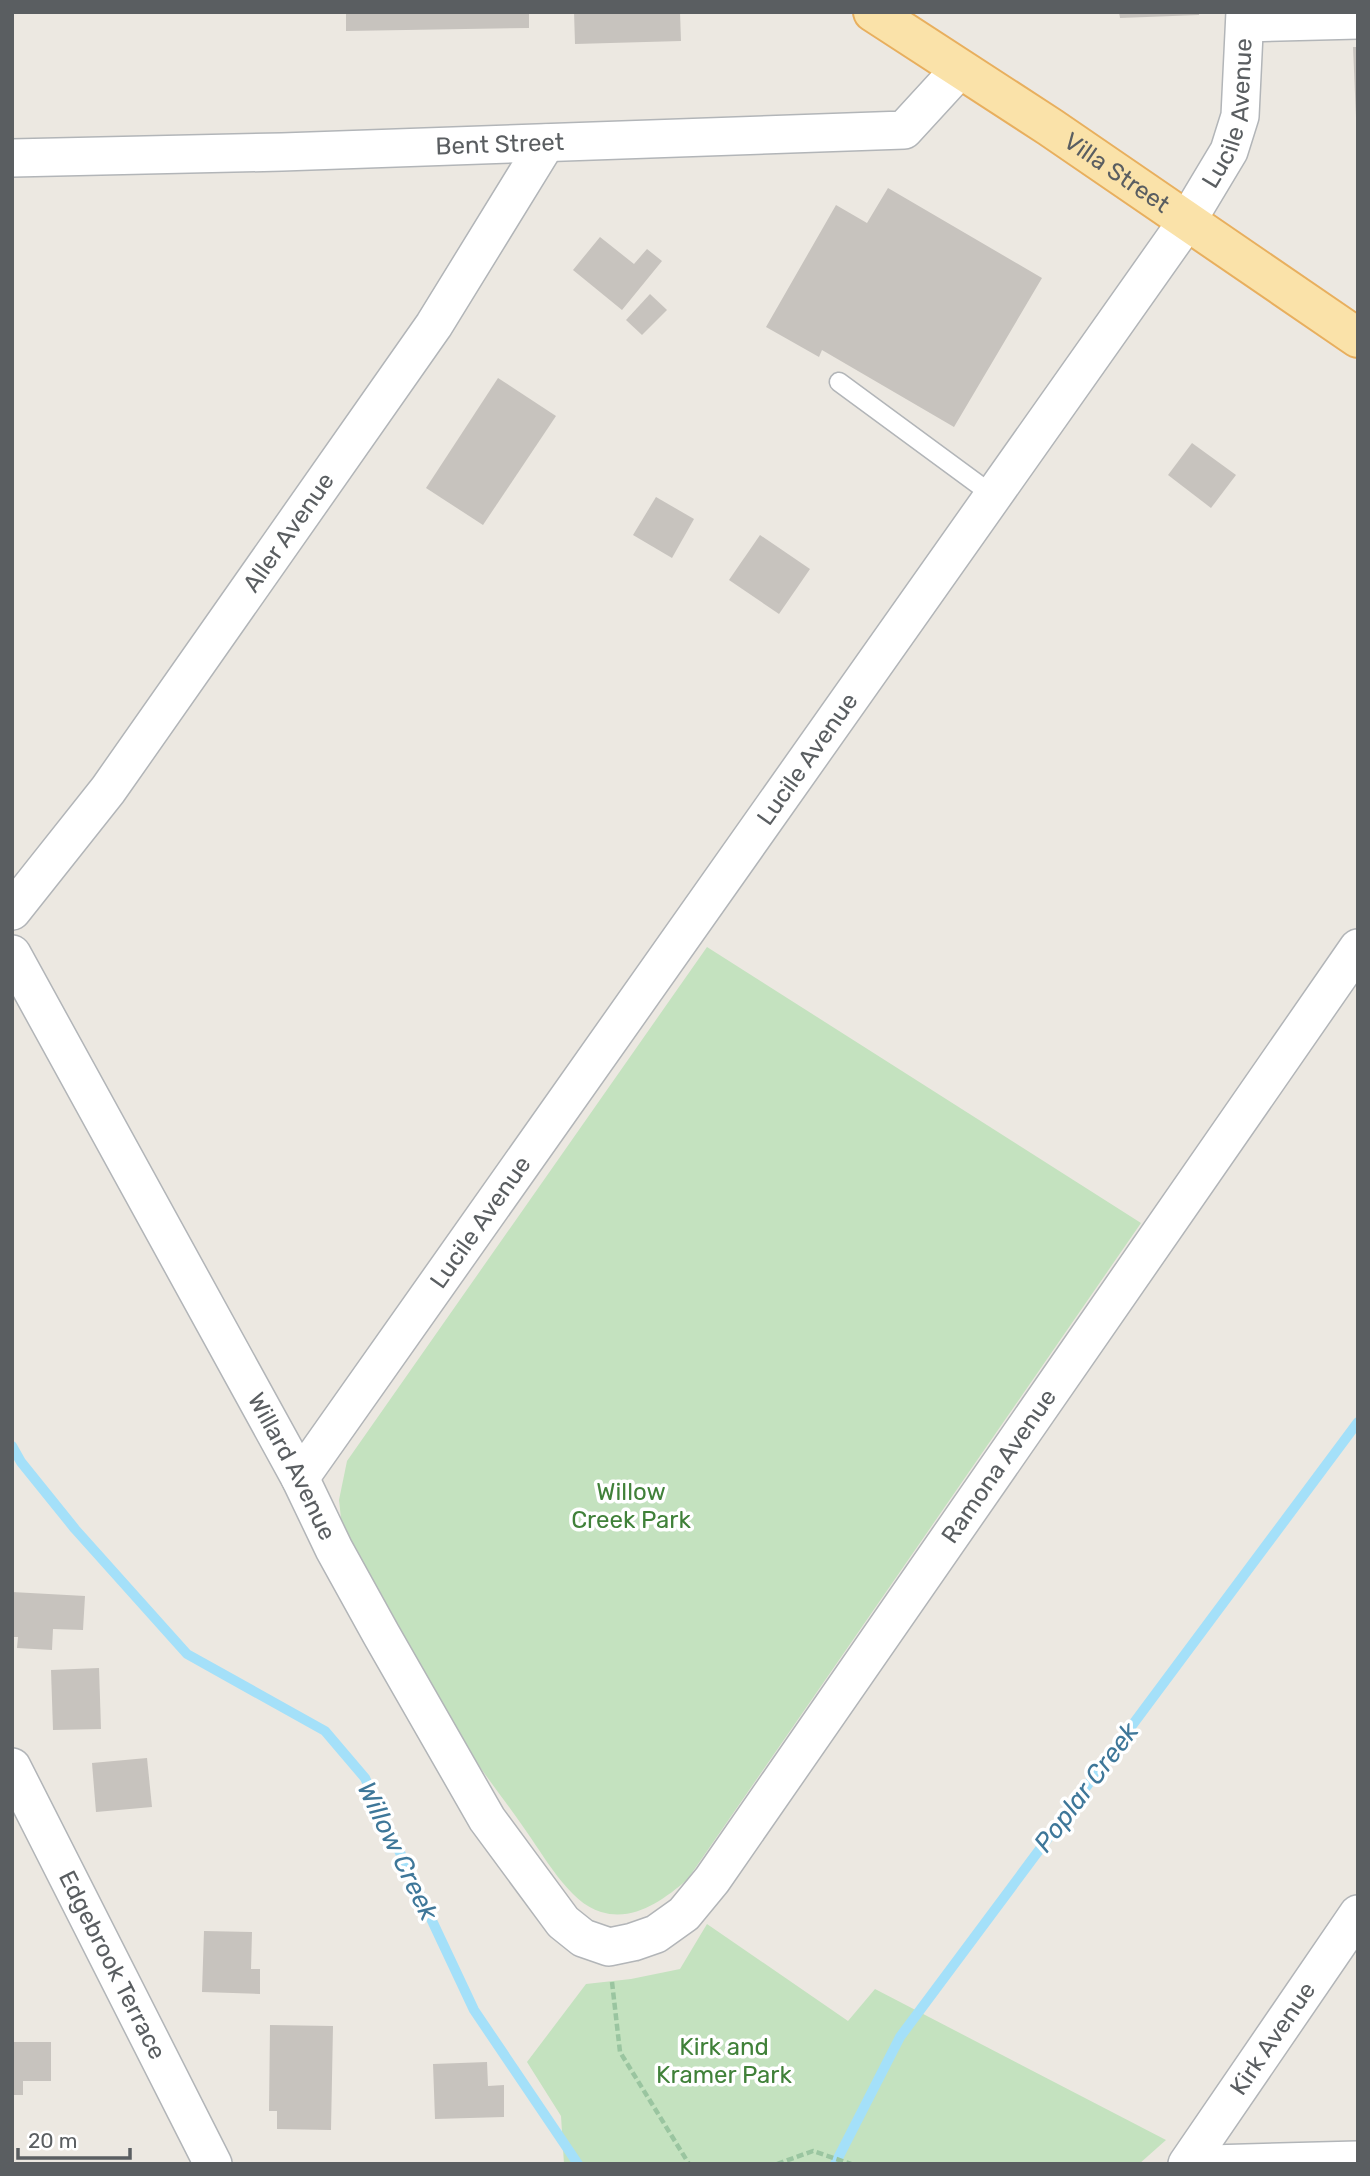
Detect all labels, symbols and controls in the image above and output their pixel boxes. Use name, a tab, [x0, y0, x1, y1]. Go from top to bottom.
street label: Lucile Avenue	[1196, 38, 1258, 193]
street label: Villa Street	[1059, 127, 1175, 219]
street label: Bent Street	[435, 128, 565, 161]
street label: Aller Avenue	[237, 467, 340, 597]
street label: Lucile Avenue	[751, 687, 864, 831]
street label: Lucile Avenue	[424, 1151, 537, 1294]
street label: Ramona Avenue	[936, 1384, 1062, 1549]
street label: Willard Avenue	[242, 1388, 342, 1545]
park label: Willow Creek Park	[571, 1478, 691, 1534]
water label: Poplar Creek	[1028, 1716, 1145, 1858]
water label: Willow Creek	[351, 1777, 445, 1926]
street label: Edgebrook Terrace	[53, 1866, 172, 2064]
street label: Kirk Avenue	[1224, 1977, 1321, 2100]
park label: Kirk and Kramer Park	[656, 2033, 792, 2089]
scale bar	[18, 2116, 130, 2160]
text: 20 m	[28, 2128, 77, 2153]

